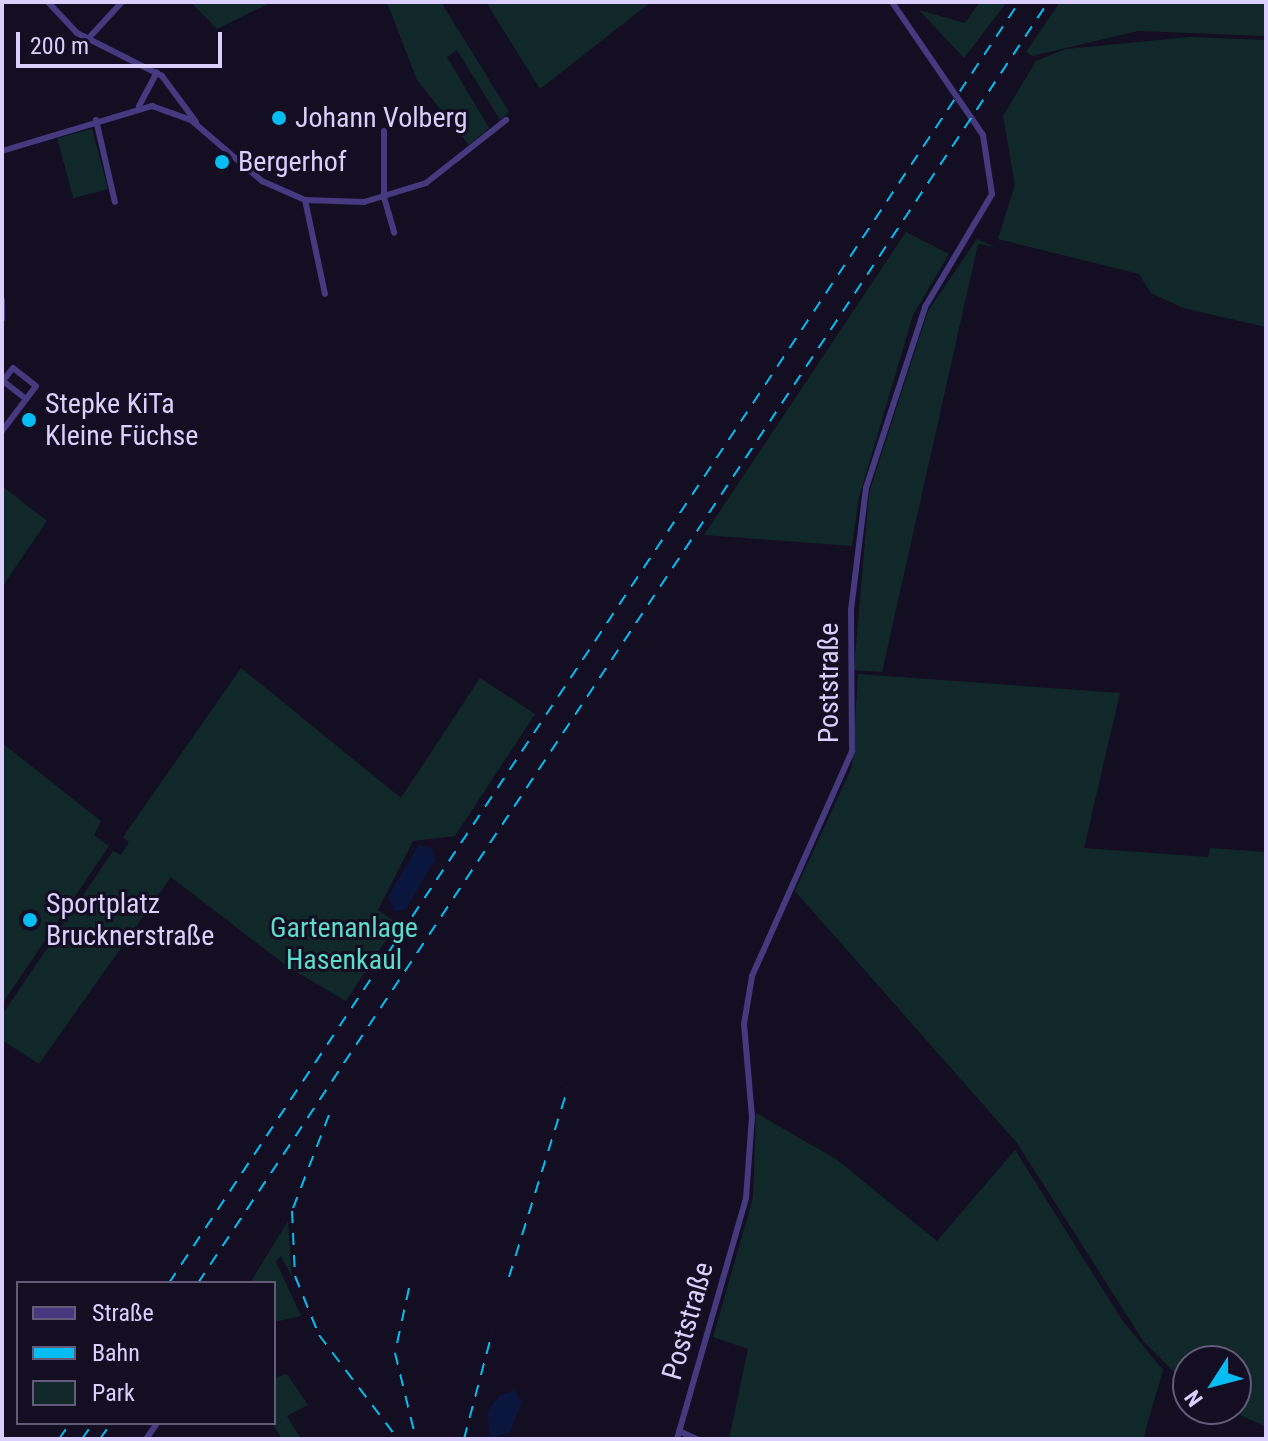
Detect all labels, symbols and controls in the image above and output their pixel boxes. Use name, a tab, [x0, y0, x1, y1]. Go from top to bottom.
scale bar	[20, 16, 226, 66]
text: 200 m	[30, 32, 89, 60]
place label: Johann Volberg	[295, 101, 468, 135]
marker: Johann Volberg	[270, 109, 288, 127]
place label: Bergerhof	[238, 145, 347, 179]
marker: Bergerhof	[213, 153, 231, 171]
place label: Stepke KiTa Kleine Füchse	[45, 387, 198, 453]
marker: Stepke KiTa Kleine Füchse	[20, 411, 38, 429]
street label: Poststraße	[812, 623, 846, 743]
place label: Sportplatz Brucknerstraße	[46, 887, 214, 953]
marker: Sportplatz Brucknerstraße	[21, 911, 39, 929]
park label: Gartenanlage Hasenkaul	[270, 911, 418, 977]
street label: Poststraße	[655, 1258, 721, 1384]
legend	[16, 1281, 276, 1425]
text: Straße	[92, 1299, 154, 1327]
text: Bahn	[92, 1339, 140, 1367]
north arrow	[1172, 1345, 1252, 1425]
text: Park	[92, 1379, 135, 1407]
text: N	[1180, 1385, 1208, 1411]

